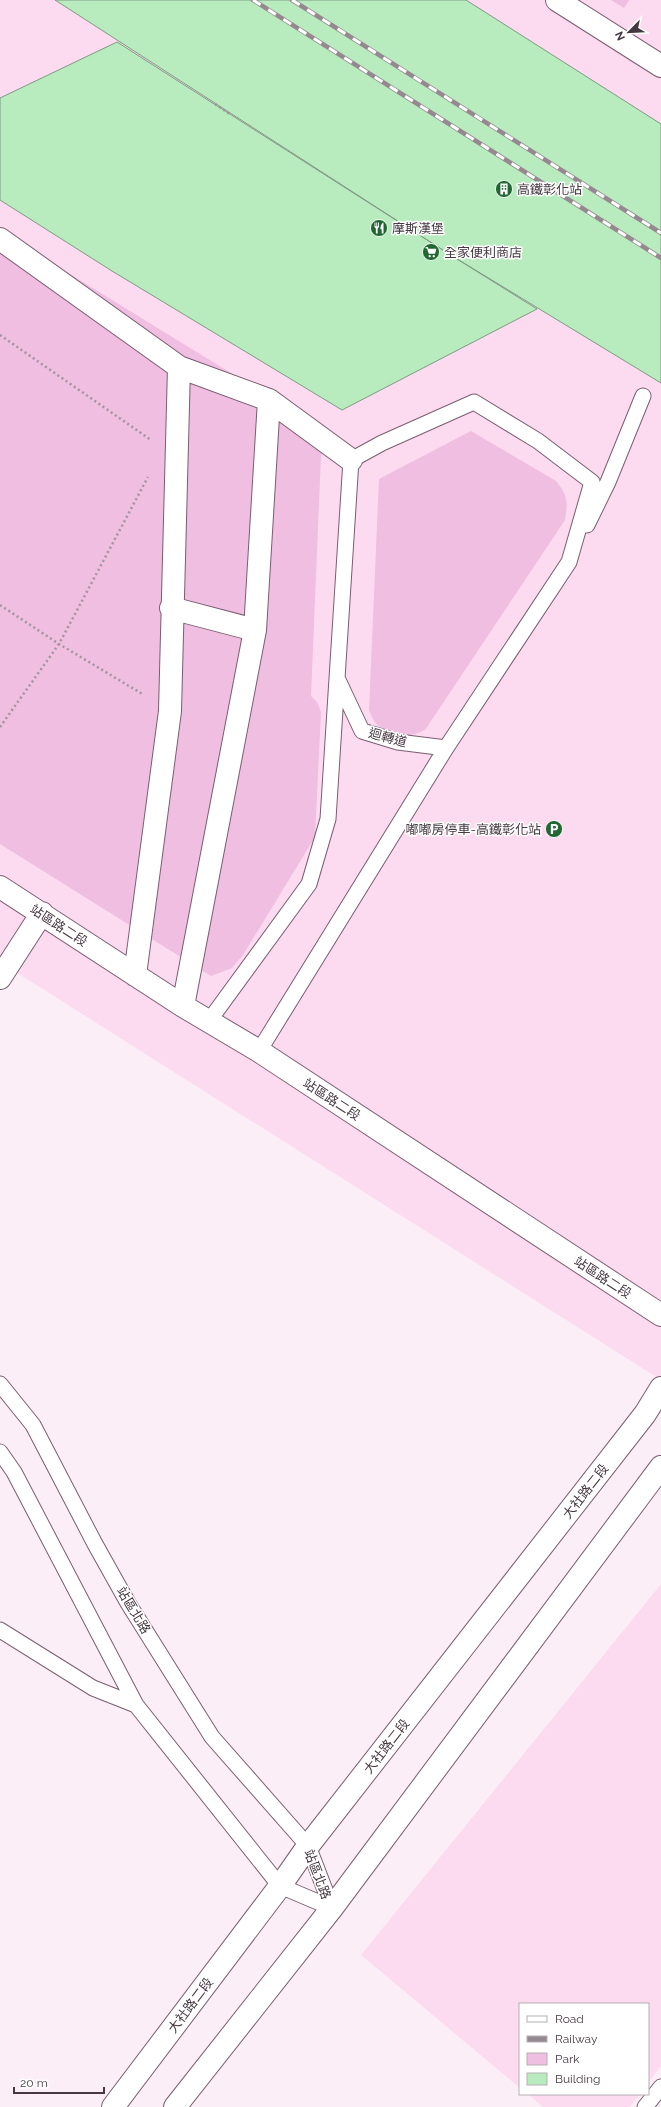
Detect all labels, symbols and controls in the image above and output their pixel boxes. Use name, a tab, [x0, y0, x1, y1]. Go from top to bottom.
north arrow	[609, 12, 649, 52]
text: N	[613, 29, 628, 42]
building icon: 高鐵彰化站	[494, 179, 514, 199]
place label: 高鐵彰化站	[517, 182, 582, 197]
restaurant icon: 摩斯漢堡	[369, 218, 389, 238]
place label: 摩斯漢堡	[392, 221, 444, 236]
supermarket icon: 全家便利商店	[421, 242, 441, 262]
place label: 全家便利商店	[444, 245, 522, 260]
street label: 迴轉道	[367, 725, 409, 750]
parking icon: 嘟嘟房停車-高鐵彰化站	[544, 819, 564, 839]
place label: 嘟嘟房停車-高鐵彰化站	[406, 822, 541, 837]
street label: 站區路二段	[27, 901, 90, 949]
street label: 站區路二段	[300, 1075, 363, 1123]
street label: 站區路二段	[571, 1253, 634, 1301]
street label: 大社路二段	[559, 1461, 611, 1522]
street label: 站區北路	[114, 1584, 153, 1636]
street label: 大社路二段	[360, 1716, 412, 1777]
street label: 站區北路	[301, 1847, 334, 1901]
street label: 大社路二段	[165, 1975, 216, 2036]
legend	[519, 2003, 649, 2095]
text: Road	[555, 2012, 584, 2026]
text: Railway	[555, 2032, 598, 2046]
text: Park	[555, 2052, 580, 2066]
scale bar	[14, 2069, 104, 2095]
text: Building	[555, 2072, 601, 2086]
text: 20 m	[20, 2076, 48, 2090]

